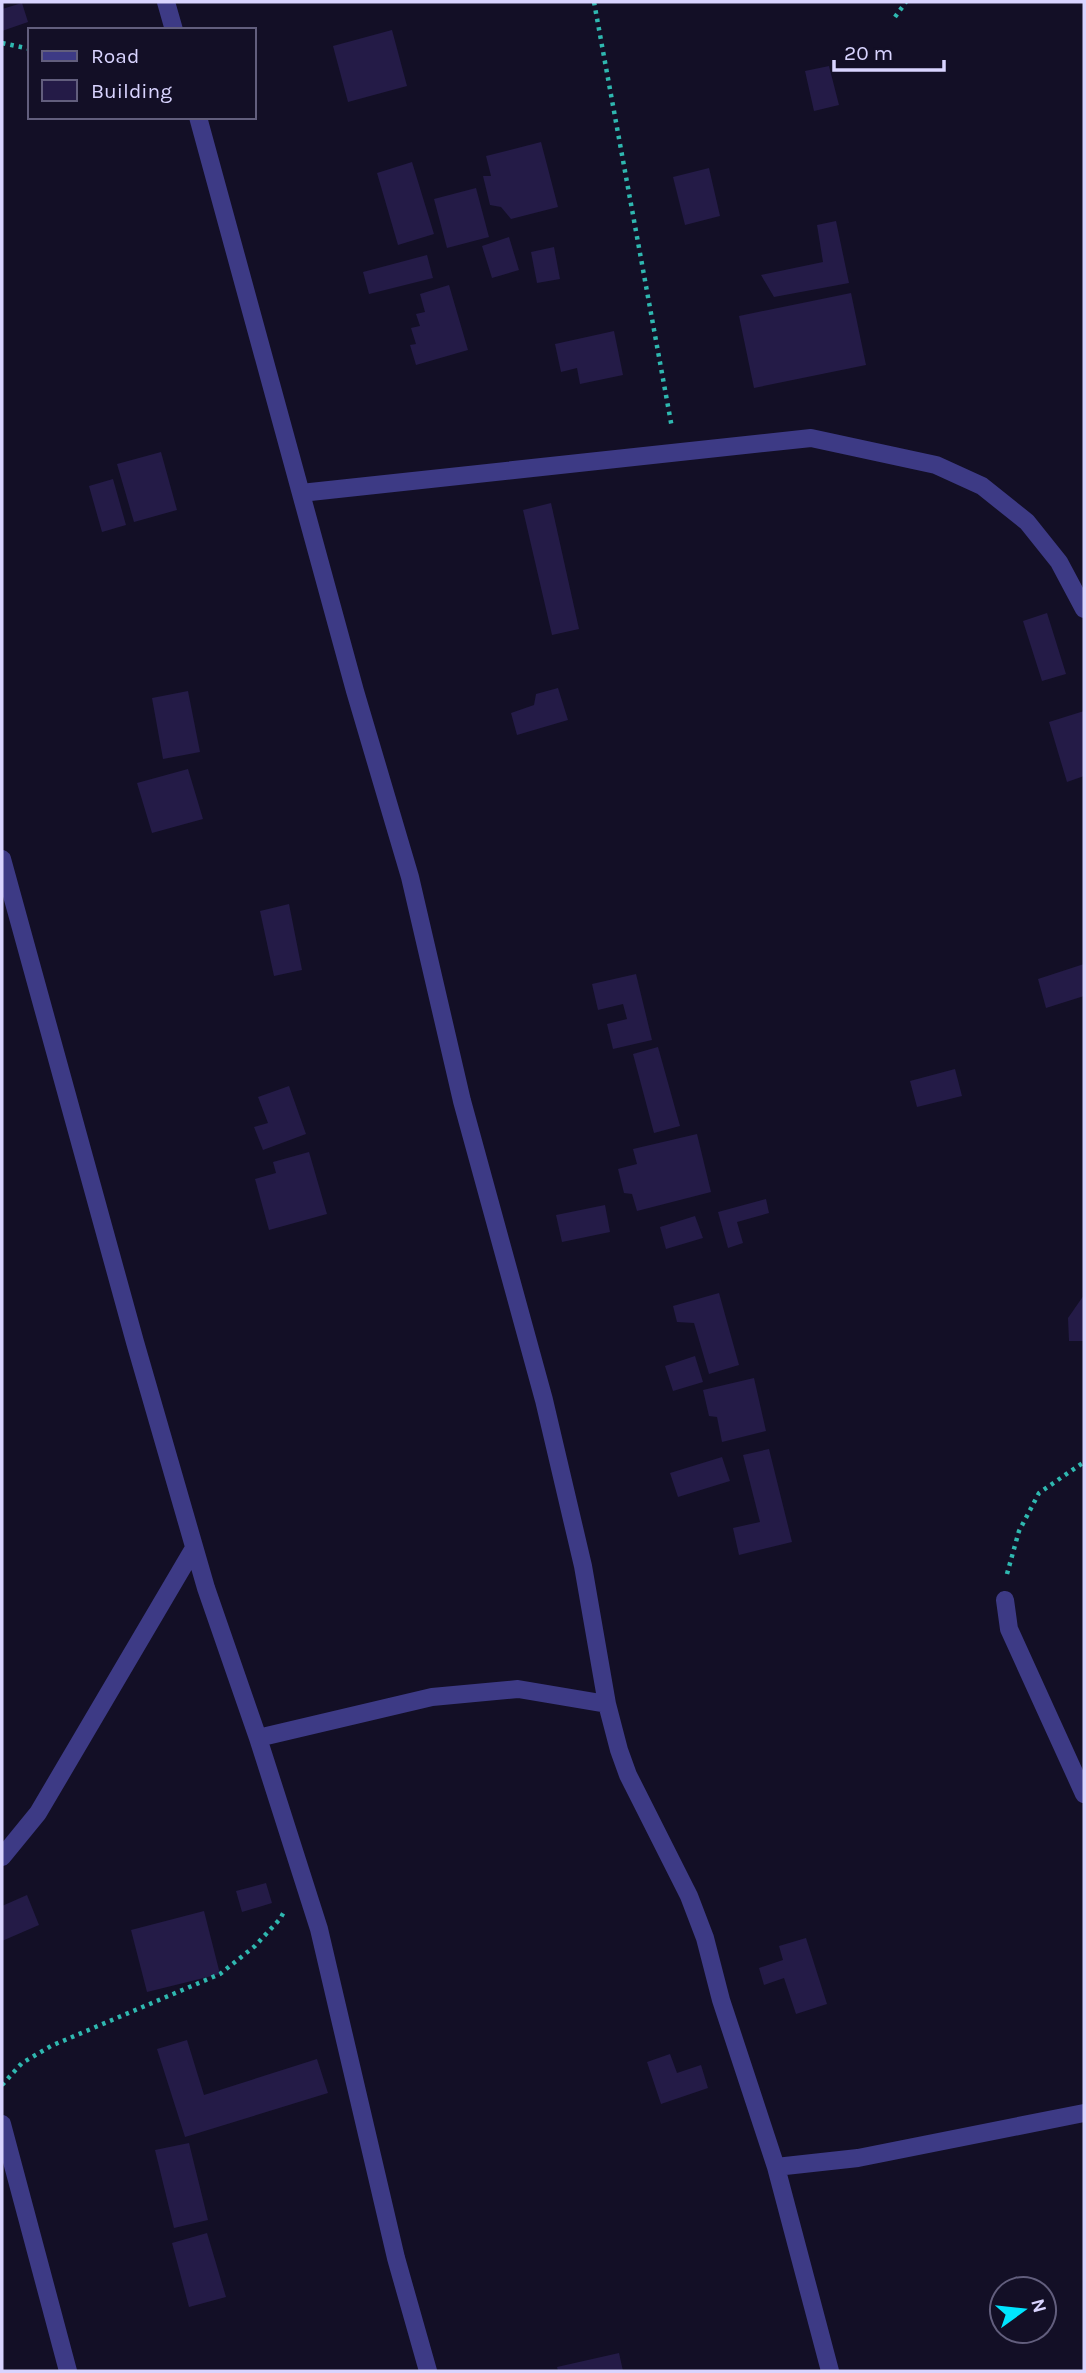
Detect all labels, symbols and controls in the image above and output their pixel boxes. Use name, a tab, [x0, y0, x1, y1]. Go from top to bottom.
legend	[28, 28, 256, 119]
scale bar	[834, 28, 944, 72]
text: 20 m	[844, 41, 893, 65]
text: Road	[91, 44, 139, 68]
text: Building	[91, 79, 172, 103]
north arrow	[988, 2275, 1058, 2345]
text: N	[1026, 2296, 1051, 2315]

